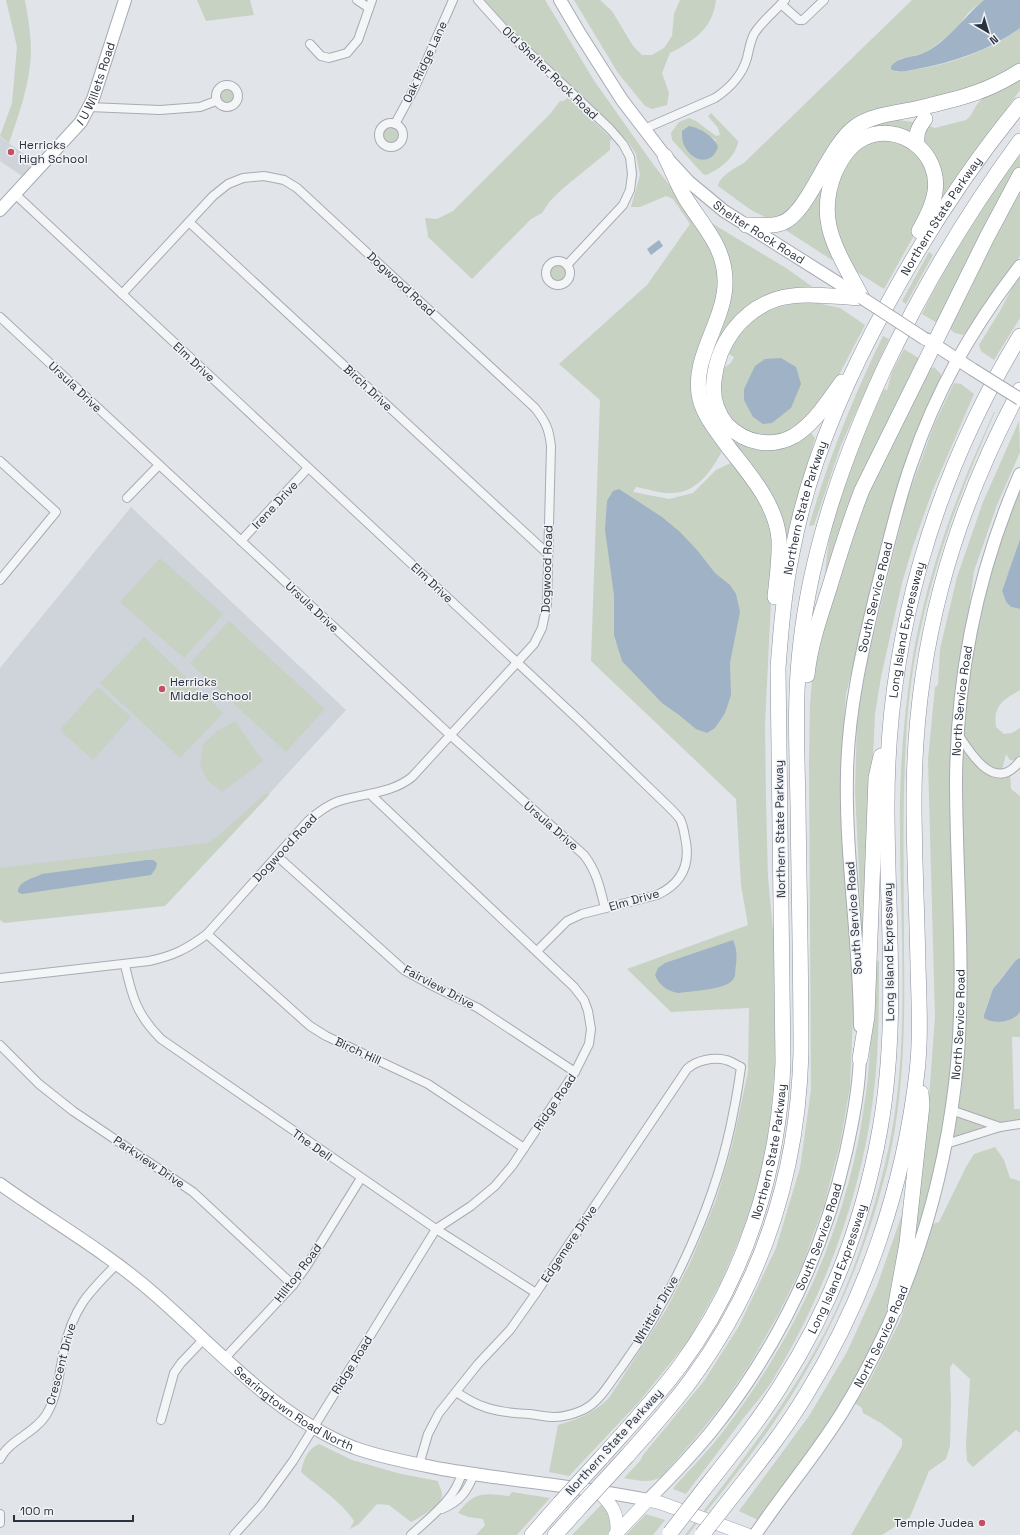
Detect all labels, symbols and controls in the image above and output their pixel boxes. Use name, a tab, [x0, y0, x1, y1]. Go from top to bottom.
north arrow	[968, 12, 1008, 52]
street label: Oak Ridge Lane	[399, 19, 451, 105]
street label: Old Shelter Rock Road	[499, 23, 601, 123]
text: N	[987, 32, 1001, 48]
street label: I U Willets Road	[73, 40, 119, 129]
place label: Herricks High School	[19, 137, 88, 167]
marker: Herricks High School	[6, 147, 16, 157]
street label: Northern State Parkway	[897, 153, 985, 278]
street label: Shelter Rock Road	[710, 197, 808, 268]
street label: Dogwood Road	[363, 248, 439, 320]
street label: Elm Drive	[170, 338, 218, 386]
street label: Ursula Drive	[45, 358, 105, 416]
street label: Birch Drive	[340, 361, 396, 415]
street label: Northern State Parkway	[780, 439, 831, 576]
street label: Irene Drive	[248, 477, 302, 533]
street label: Dogwood Road	[537, 525, 557, 613]
street label: South Service Road	[855, 540, 896, 654]
street label: Elm Drive	[408, 559, 456, 607]
street label: Long Island Expressway	[885, 560, 928, 699]
street label: Ursula Drive	[282, 578, 342, 636]
street label: North Service Road	[949, 644, 976, 757]
place label: Herricks Middle School	[170, 674, 252, 704]
marker: Herricks Middle School	[157, 684, 167, 694]
street label: Northern State Parkway	[771, 760, 789, 898]
street label: Ursula Drive	[520, 798, 582, 854]
street label: Dogwood Road	[249, 810, 321, 886]
street label: South Service Road	[842, 861, 866, 975]
street label: Long Island Expressway	[880, 883, 898, 1021]
street label: Elm Drive	[607, 885, 661, 915]
street label: Fairview Drive	[401, 961, 477, 1013]
street label: North Service Road	[948, 969, 969, 1081]
street label: Birch Hill	[332, 1033, 384, 1069]
street label: Ridge Road	[530, 1070, 580, 1134]
street label: Northern State Parkway	[748, 1083, 790, 1222]
street label: The Dell	[289, 1125, 335, 1165]
street label: Parkview Drive	[110, 1132, 188, 1192]
street label: South Service Road	[792, 1181, 846, 1293]
street label: Edgemere Drive	[537, 1202, 601, 1286]
street label: Long Island Expressway	[804, 1202, 870, 1337]
street label: Hilltop Road	[271, 1240, 325, 1306]
street label: Whittier Drive	[630, 1273, 682, 1347]
street label: North Service Road	[850, 1283, 912, 1390]
street label: Crescent Drive	[42, 1321, 80, 1407]
street label: Ridge Road	[328, 1333, 376, 1397]
street label: Searingtown Road North	[230, 1363, 356, 1455]
street label: Northern State Parkway	[562, 1385, 666, 1499]
scale bar	[14, 1497, 133, 1523]
text: 100 m	[20, 1503, 54, 1519]
place label: Temple Judea	[894, 1515, 974, 1531]
marker: Temple Judea	[977, 1518, 987, 1528]

